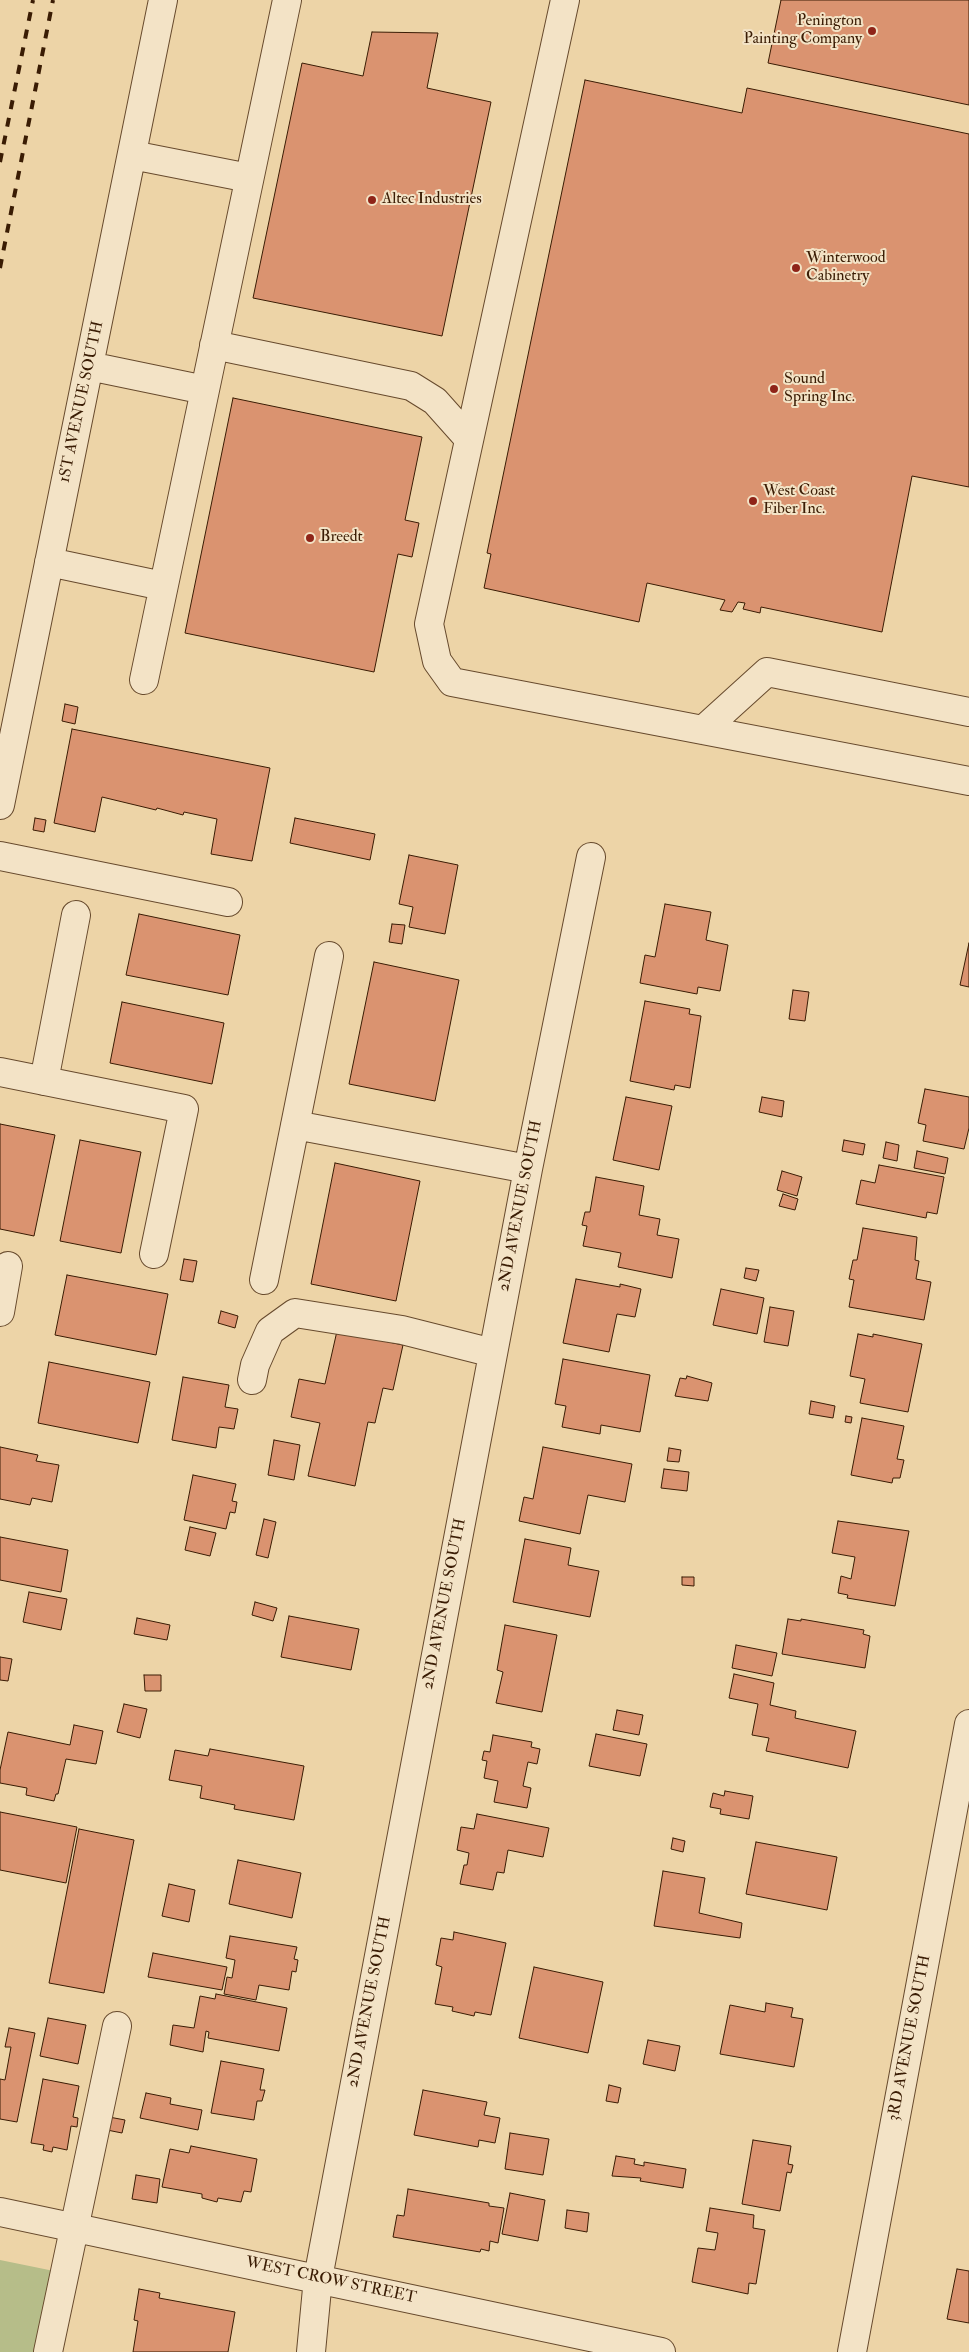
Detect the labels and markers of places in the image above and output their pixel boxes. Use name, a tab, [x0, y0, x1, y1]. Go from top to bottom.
place label: Penington Painting Company	[744, 12, 862, 50]
marker: Penington Painting Company	[866, 25, 878, 37]
place label: Altec Industries	[382, 190, 482, 210]
marker: Altec Industries	[366, 194, 378, 206]
place label: Winterwood Cabinetry	[806, 249, 886, 287]
marker: Winterwood Cabinetry	[790, 262, 802, 274]
place label: Sound Spring Inc.	[784, 370, 855, 408]
marker: Sound Spring Inc.	[768, 383, 780, 395]
place label: West Coast Fiber Inc.	[763, 482, 835, 520]
marker: West Coast Fiber Inc.	[747, 495, 759, 507]
place label: Breedt	[320, 528, 363, 548]
marker: Breedt	[304, 532, 316, 544]

